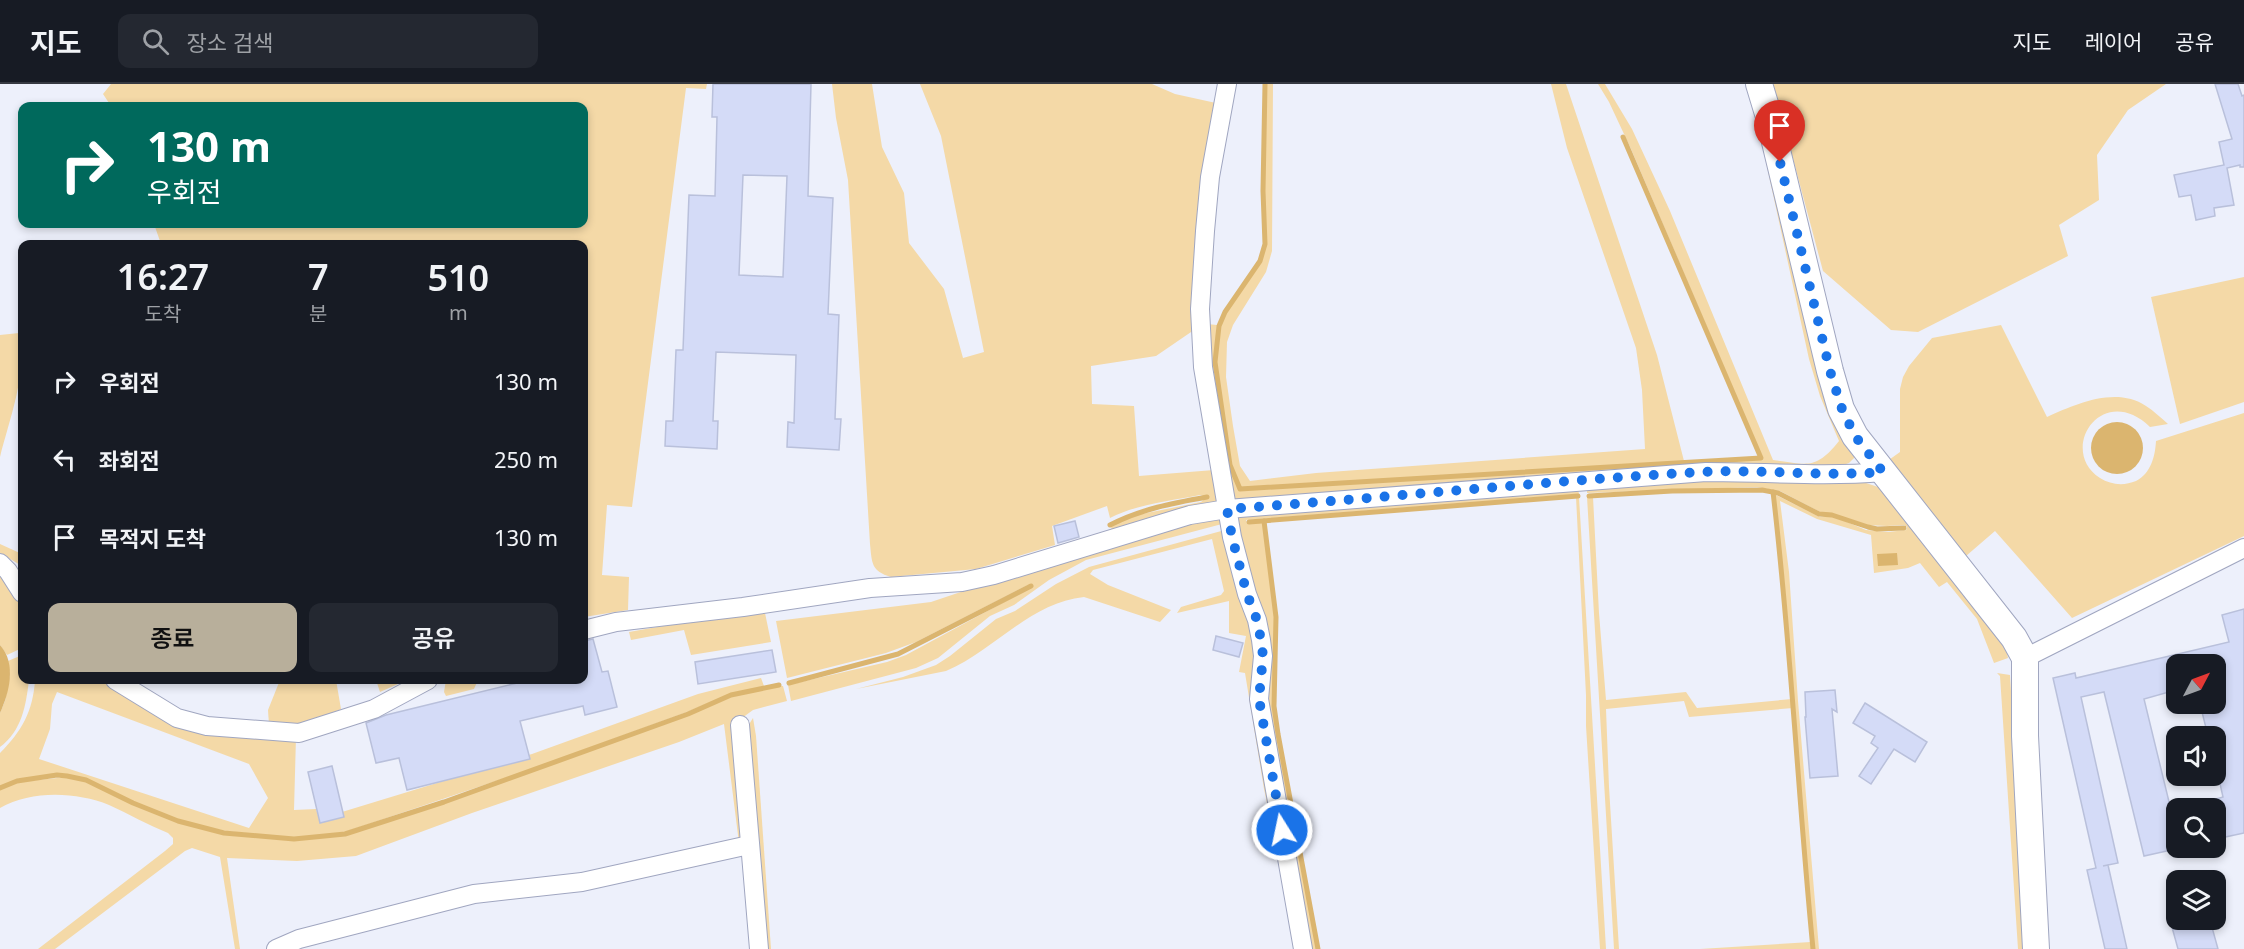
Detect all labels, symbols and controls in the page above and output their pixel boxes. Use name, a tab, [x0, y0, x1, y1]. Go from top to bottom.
search box	[118, 14, 538, 68]
text: 지도	[30, 23, 82, 61]
icon: search	[139, 25, 172, 58]
text: 장소 검색	[187, 27, 273, 57]
text: 지도	[2013, 28, 2051, 56]
text: 레이어	[2084, 28, 2142, 56]
text: 공유	[2175, 28, 2214, 56]
pin	[1754, 100, 1805, 162]
icon: arrive	[1763, 109, 1796, 142]
text: 130 m	[147, 117, 271, 174]
icon: right	[48, 126, 126, 204]
text: 우회전	[147, 173, 222, 210]
text: 16:27	[117, 252, 209, 301]
text: 7	[308, 252, 329, 301]
text: 510	[427, 253, 489, 302]
text: m	[449, 299, 468, 326]
text: 도착	[145, 300, 181, 327]
text: 분	[309, 300, 327, 327]
icon: right	[48, 365, 81, 398]
text: 130 m	[494, 366, 558, 396]
text: 우회전	[99, 367, 160, 397]
icon: left	[48, 443, 81, 476]
text: 250 m	[494, 444, 558, 474]
text: 좌회전	[99, 445, 160, 475]
icon: arrive	[48, 521, 81, 554]
text: 130 m	[494, 522, 558, 552]
text: 목적지 도착	[99, 523, 206, 553]
button: 종료	[48, 603, 297, 672]
button: 공유	[309, 603, 558, 672]
north arrow	[2166, 654, 2226, 714]
map controls	[2166, 654, 2226, 930]
button: sound	[2166, 726, 2226, 786]
position arrow	[1250, 798, 1314, 862]
button: search	[2166, 798, 2226, 858]
button: layers	[2166, 870, 2226, 930]

